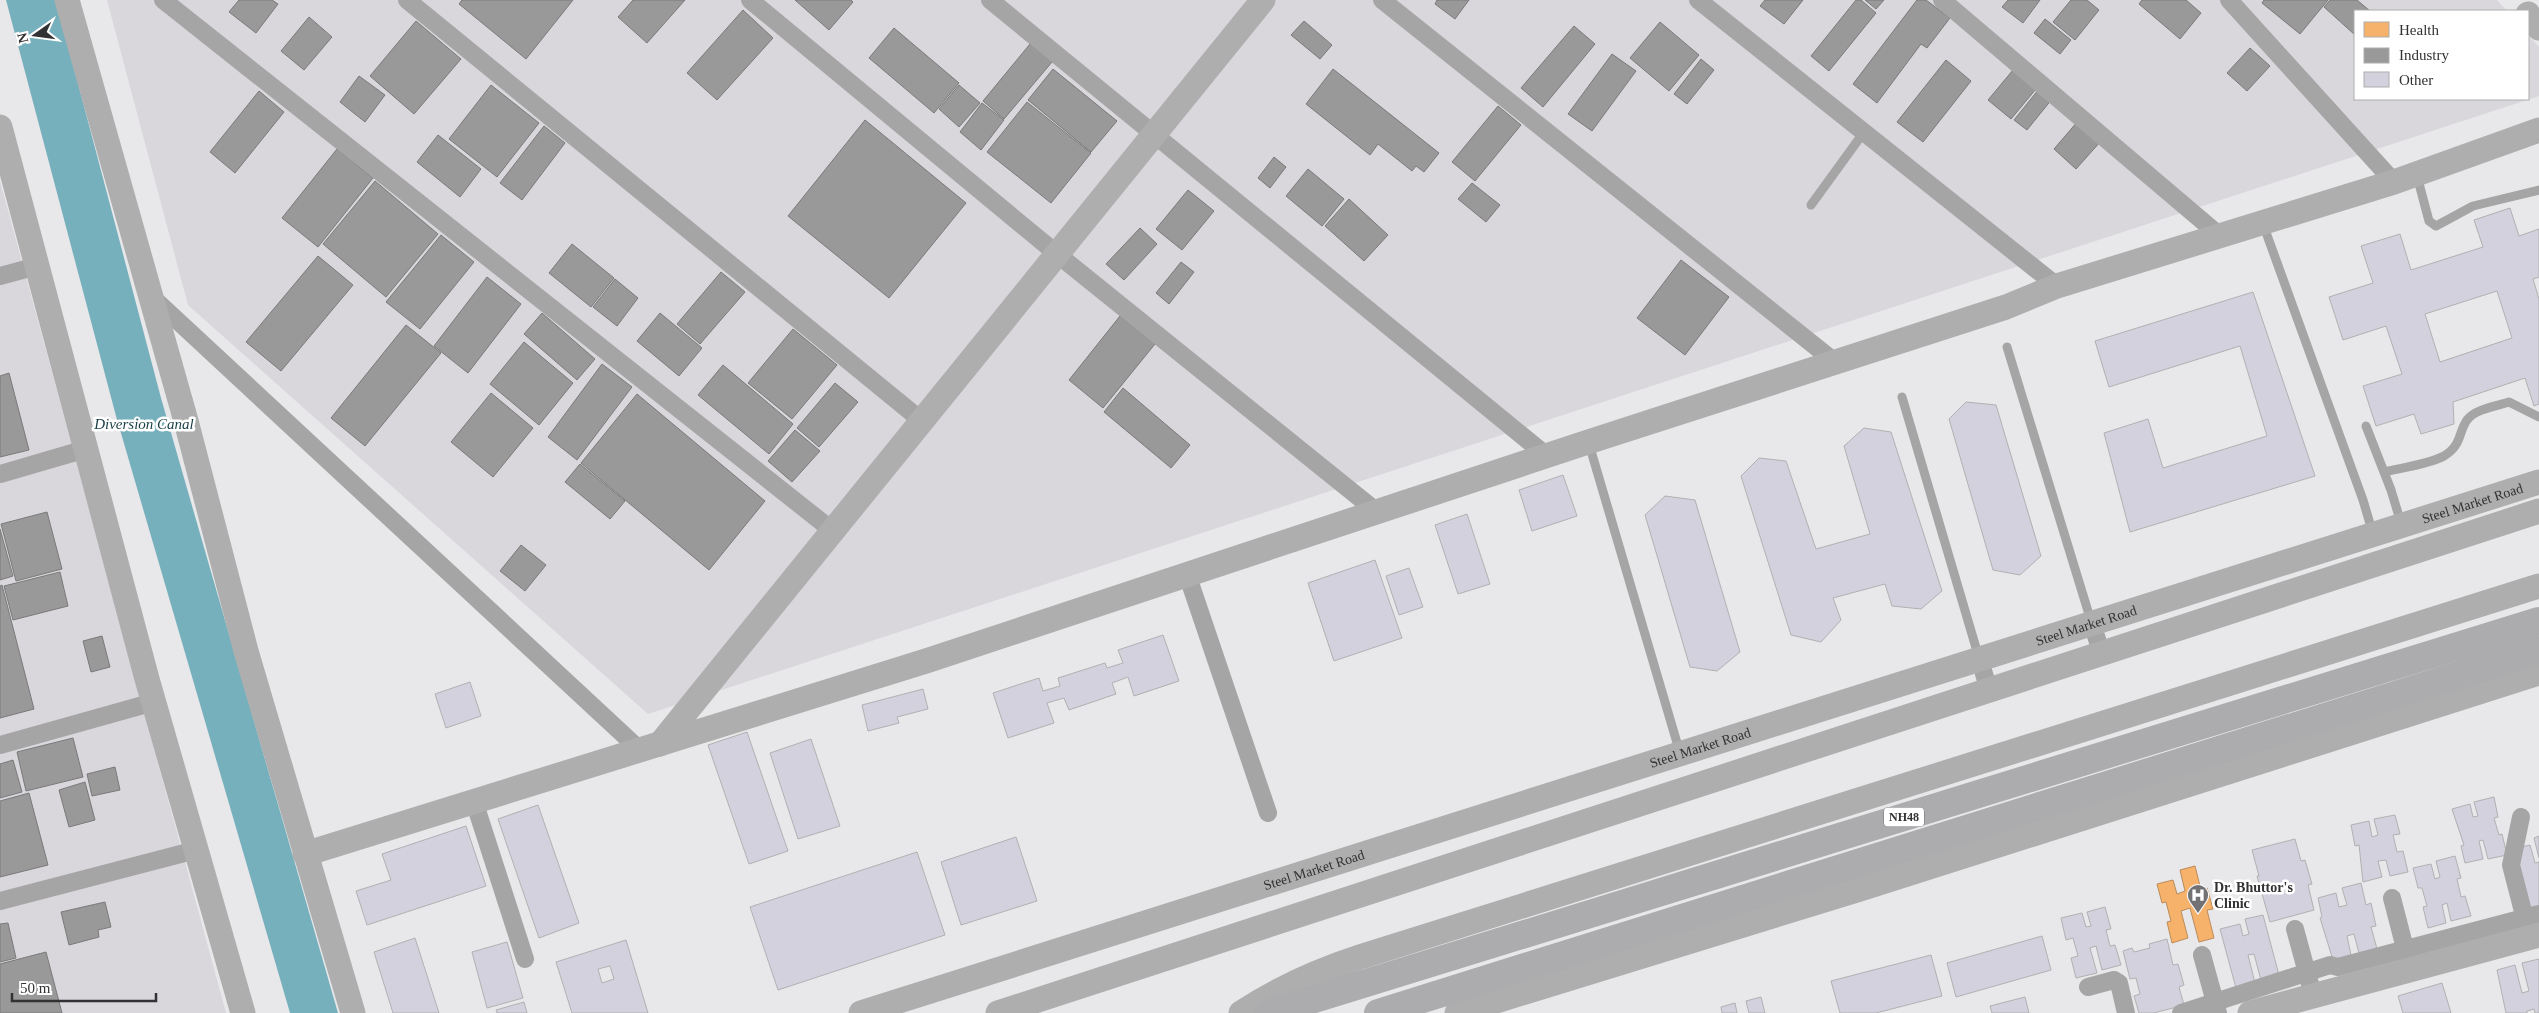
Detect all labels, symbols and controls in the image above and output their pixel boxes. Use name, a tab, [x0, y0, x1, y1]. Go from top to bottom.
north arrow	[10, 10, 60, 60]
legend	[2354, 10, 2529, 100]
text: Health	[2399, 22, 2439, 38]
text: N	[14, 31, 31, 45]
text: Industry	[2399, 47, 2449, 63]
text: Other	[2399, 72, 2433, 88]
water label: Diversion Canal	[93, 416, 194, 432]
street label: Steel Market Road	[2420, 480, 2525, 526]
street label: Steel Market Road	[2034, 602, 2138, 648]
street label: Steel Market Road	[1648, 725, 1752, 770]
road number: NH48	[1884, 808, 1924, 826]
street label: Steel Market Road	[1262, 847, 1366, 893]
place label: Dr. Bhuttor's Clinic	[2214, 880, 2293, 911]
hospital icon: Dr. Bhuttor's Clinic	[2186, 883, 2210, 914]
scale bar	[12, 970, 156, 1002]
text: 50 m	[20, 980, 51, 996]

